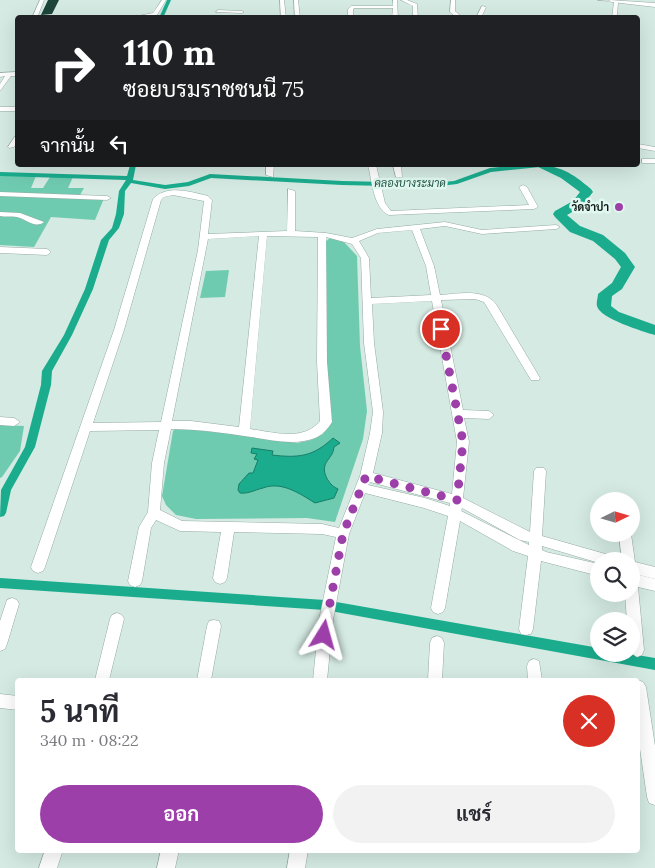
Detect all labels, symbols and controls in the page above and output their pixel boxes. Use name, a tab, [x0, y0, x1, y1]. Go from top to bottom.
text: 110 m	[123, 30, 215, 75]
icon: right	[40, 35, 105, 100]
text: ซอยบรมราชชนนี 75	[123, 75, 304, 103]
icon: left	[105, 130, 133, 158]
text: จากนั้น	[40, 133, 95, 157]
water label: คลองบางระมาด	[374, 176, 446, 190]
place label: วัดจำปา	[572, 200, 609, 214]
marker: วัดจำปา	[613, 201, 625, 213]
pin	[420, 308, 462, 350]
icon: arrive	[427, 315, 455, 343]
north arrow	[590, 492, 640, 542]
map controls	[590, 492, 640, 662]
button: search	[590, 552, 640, 602]
position arrow	[297, 608, 349, 660]
button: layers	[590, 612, 640, 662]
text: 5 นาที	[40, 692, 119, 730]
button: close	[563, 695, 615, 747]
text: 340 m · 08:22	[40, 730, 139, 750]
button: ออก	[40, 785, 323, 843]
button: แชร์	[333, 785, 615, 843]

